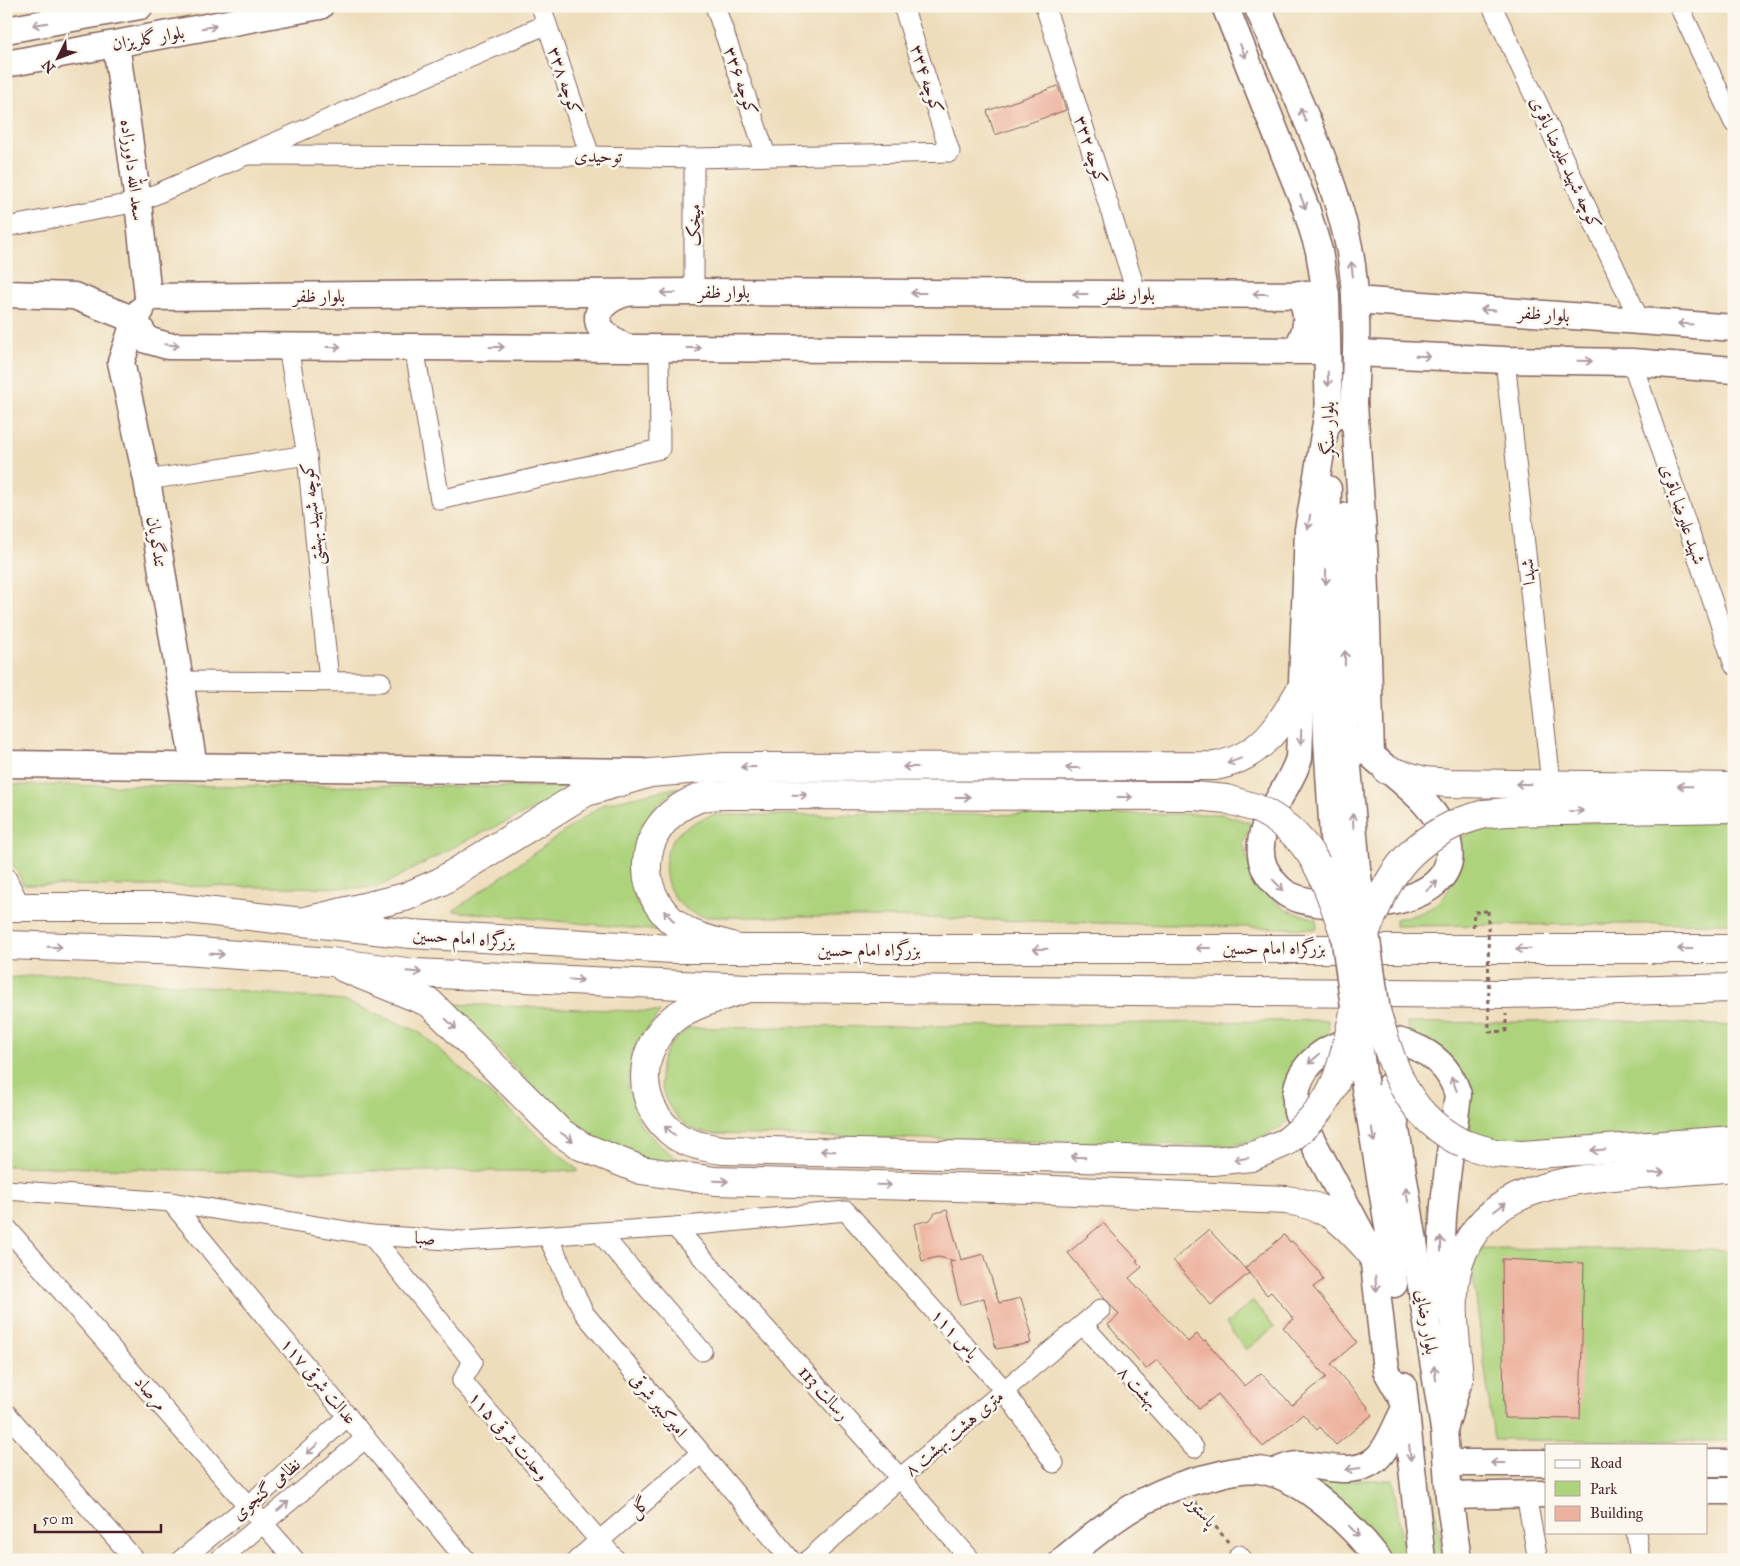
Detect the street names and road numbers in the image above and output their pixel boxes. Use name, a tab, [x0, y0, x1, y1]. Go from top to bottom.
street label: بلوار گلریزان	[110, 21, 186, 56]
street label: کوچه ۳۳۴	[904, 42, 948, 117]
street label: کوچه ۳۳۸	[541, 44, 587, 119]
street label: کوچه ۳۳۶	[717, 44, 763, 119]
street label: کوچه شهید علیرضا باقری	[1524, 93, 1607, 234]
street label: کوچه ۳۳۲	[1068, 113, 1112, 188]
street label: سعد الله داورزاده	[116, 117, 153, 222]
street label: توحیدی	[574, 145, 623, 167]
street label: میخک	[683, 204, 705, 246]
street label: بلوار ظفر	[696, 281, 750, 304]
street label: بلوار ظفر	[1101, 283, 1155, 306]
street label: بلوار ظفر	[291, 285, 345, 308]
street label: بلوار ظفر	[1515, 301, 1571, 328]
street label: بلوار سنگر	[1317, 401, 1340, 459]
street label: کوچه شهید بهشتی	[296, 461, 330, 567]
street label: شهید علیرضا باقری	[1655, 461, 1710, 568]
street label: تندگویان	[142, 515, 172, 569]
street label: شهدا	[1516, 557, 1541, 587]
street label: بزرگراه امام حسین	[412, 922, 516, 958]
street label: بزرگراه امام حسین	[1223, 936, 1325, 964]
street label: بزرگراه امام حسین	[818, 938, 920, 966]
street label: صبا	[414, 1226, 436, 1250]
street label: بلوار رضایی	[1410, 1288, 1443, 1356]
street label: یاس ۱۱۱	[926, 1304, 985, 1365]
street label: ۱۱۷ عدالت شرقی	[275, 1333, 362, 1430]
street label: رسالت 113	[794, 1361, 854, 1425]
street label: ۸ بهشت	[1112, 1361, 1163, 1414]
street label: امیرکبیر شرقی	[625, 1368, 692, 1442]
street label: مرصاد	[128, 1371, 172, 1416]
street label: ۸ متری هشت بهشت	[900, 1385, 1009, 1482]
street label: ۱۱۵ وحدت شرقی	[463, 1387, 554, 1486]
street label: نظامی گنجوی	[227, 1453, 305, 1525]
street label: پاستور	[1179, 1489, 1223, 1534]
street label: گل	[624, 1492, 655, 1523]

